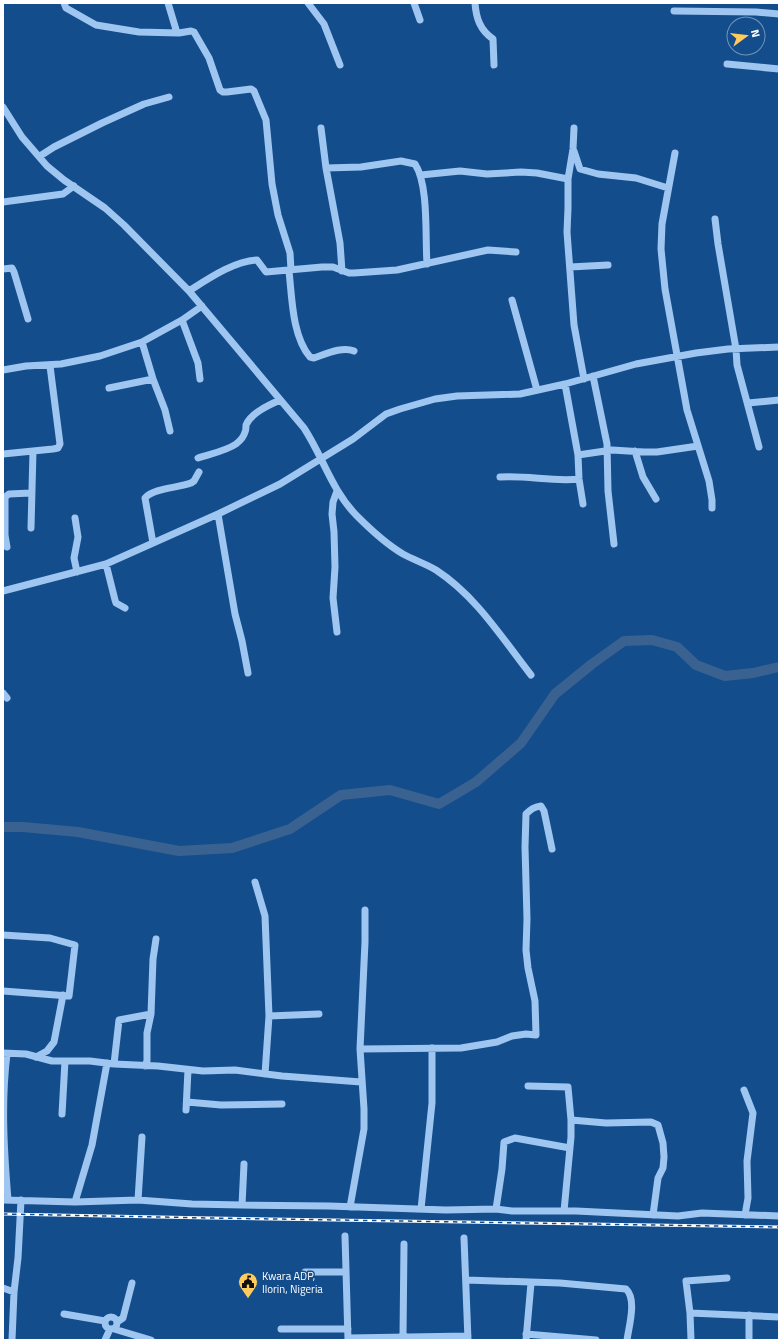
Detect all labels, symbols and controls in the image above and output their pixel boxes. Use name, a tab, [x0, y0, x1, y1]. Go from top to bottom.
north arrow	[726, 16, 766, 56]
text: N	[747, 28, 764, 39]
place label: Kwara ADP, Ilorin, Nigeria	[262, 1268, 323, 1297]
public building icon: Kwara ADP, Ilorin, Nigeria	[237, 1271, 259, 1299]

